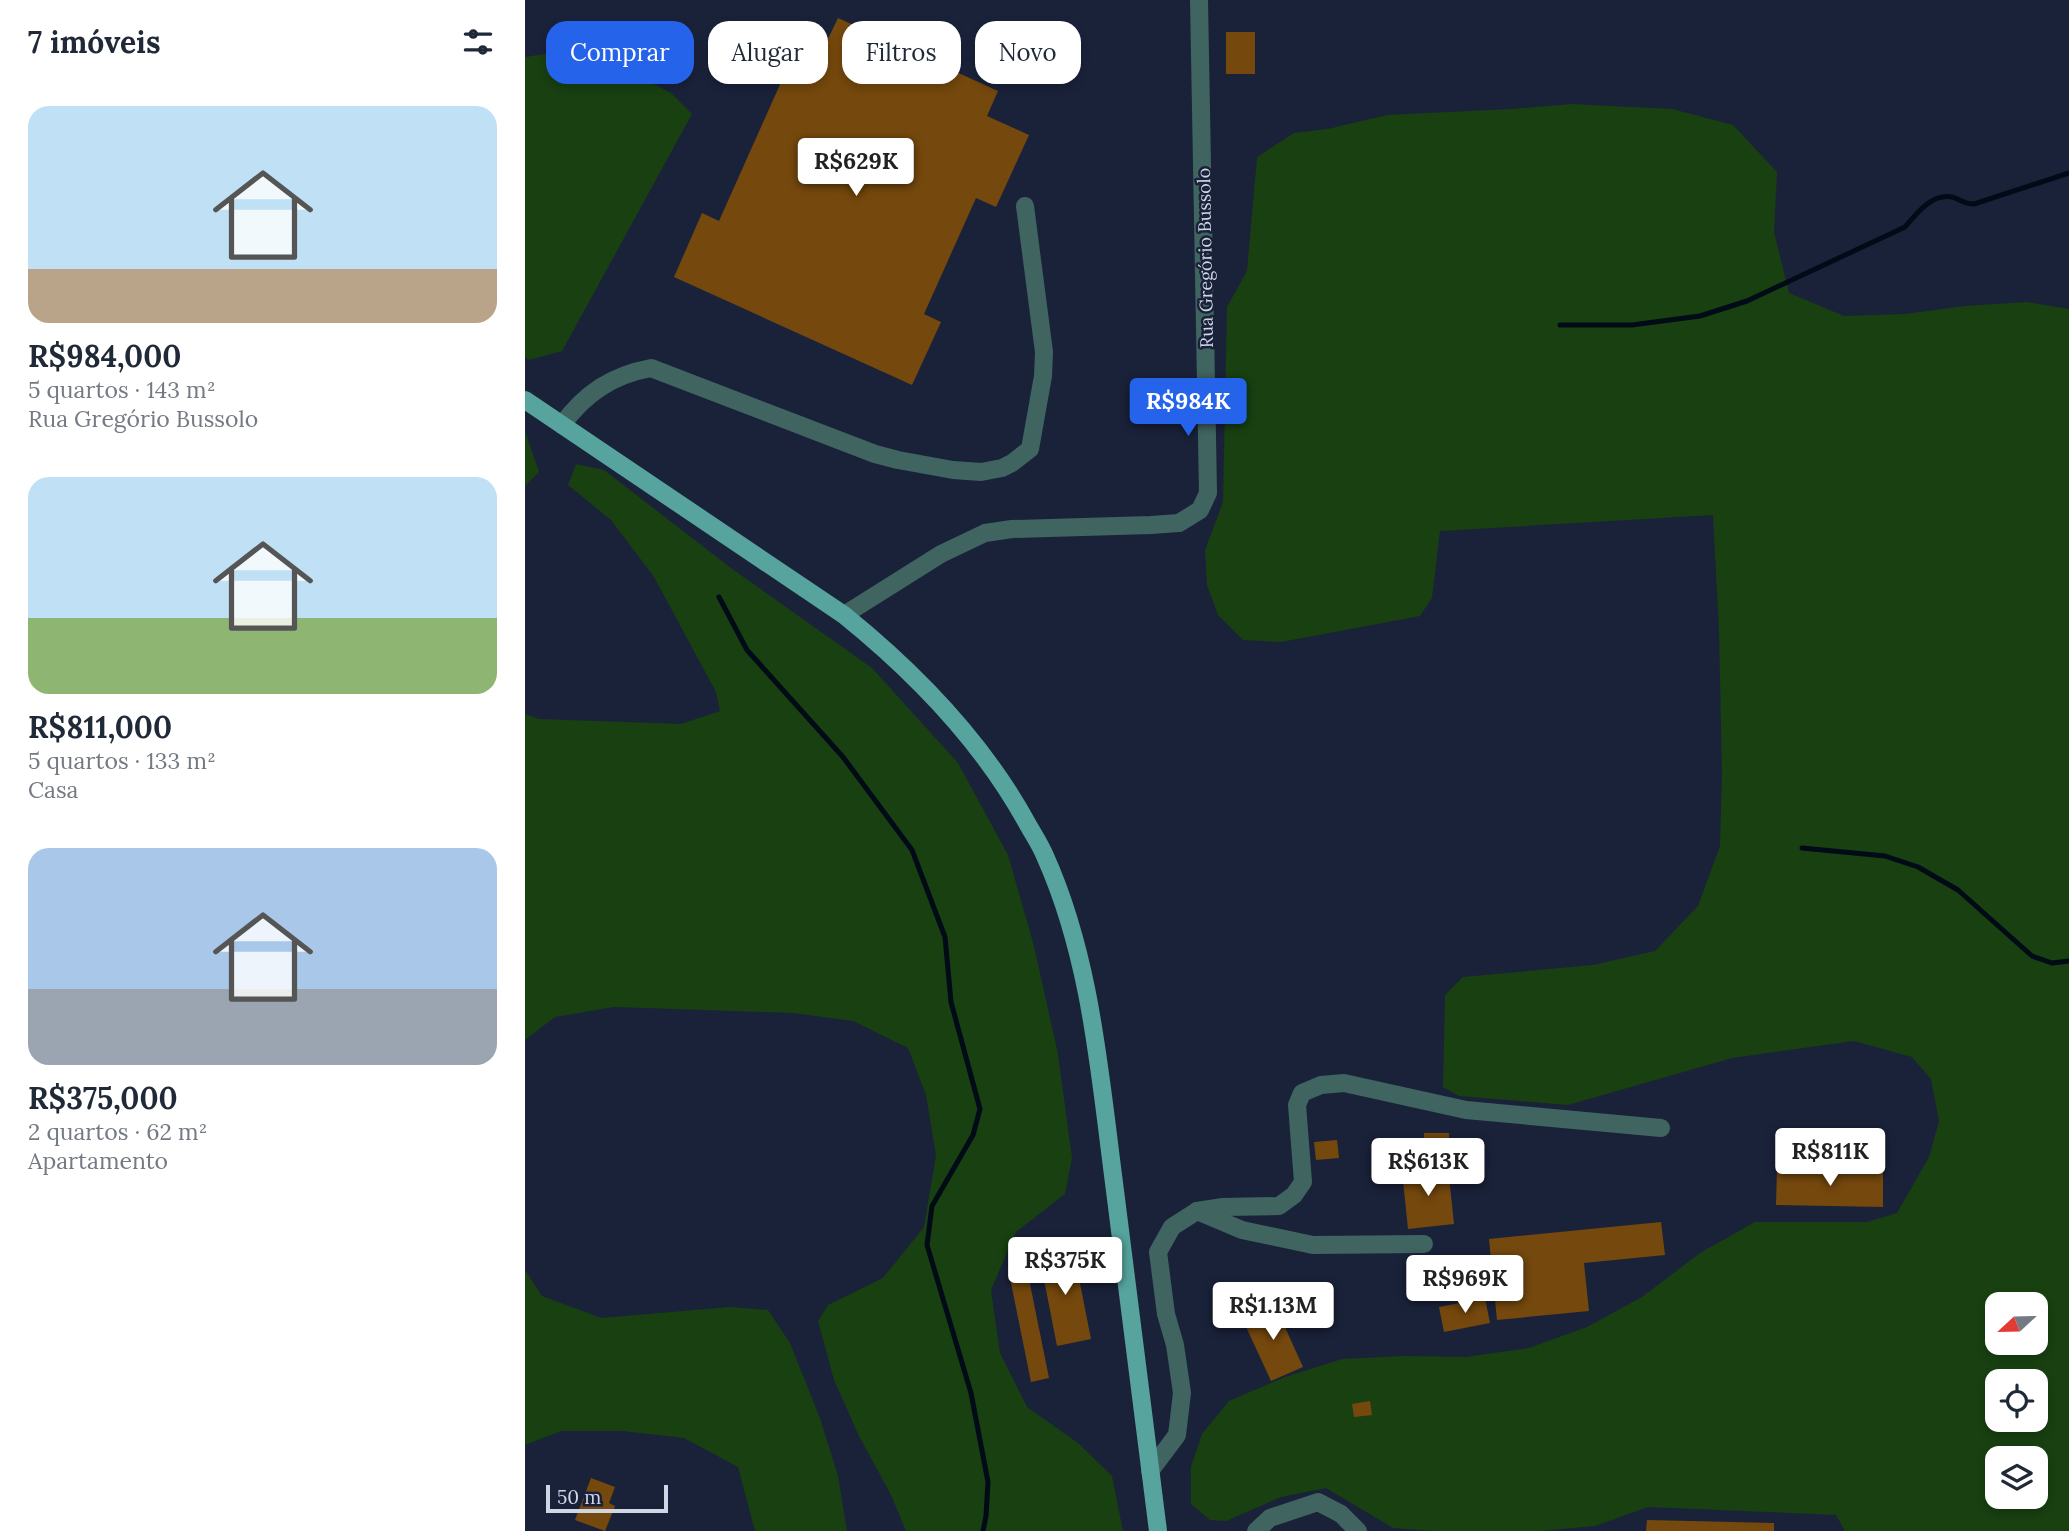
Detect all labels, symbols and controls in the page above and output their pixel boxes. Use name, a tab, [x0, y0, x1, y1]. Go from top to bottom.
chip: Comprar	[546, 21, 694, 84]
chip: Alugar	[708, 21, 828, 84]
chip: Filtros	[842, 21, 961, 84]
chip: Novo	[975, 21, 1081, 84]
text: 7 imóveis	[28, 23, 160, 61]
icon: filters	[459, 23, 497, 61]
pin: R$629K	[799, 138, 913, 198]
text: R$629K	[814, 146, 898, 175]
icon: home	[200, 152, 326, 278]
street label: Rua Gregório Bussolo	[1192, 168, 1218, 348]
text: R$984,000	[28, 337, 181, 375]
text: 5 quartos · 143 m²	[28, 375, 216, 404]
pin: R$984K	[1131, 378, 1245, 438]
text: R$984K	[1146, 386, 1230, 415]
text: Rua Gregório Bussolo	[28, 404, 258, 433]
icon: home	[200, 523, 326, 649]
text: R$811,000	[28, 708, 172, 746]
text: 5 quartos · 133 m²	[28, 746, 216, 775]
text: Casa	[28, 775, 78, 804]
icon: home	[200, 894, 326, 1020]
text: R$375,000	[28, 1079, 178, 1117]
text: 2 quartos · 62 m²	[28, 1117, 207, 1146]
pin: R$811K	[1773, 1128, 1887, 1188]
text: R$811K	[1791, 1136, 1869, 1165]
pin: R$613K	[1371, 1138, 1485, 1198]
text: Apartamento	[28, 1146, 168, 1175]
text: R$613K	[1387, 1146, 1469, 1175]
pin: R$375K	[1008, 1238, 1122, 1297]
text: R$375K	[1024, 1245, 1106, 1274]
pin: R$969K	[1408, 1256, 1522, 1315]
text: R$969K	[1422, 1263, 1508, 1292]
pin: R$1.13M	[1208, 1282, 1338, 1342]
text: R$1.13M	[1229, 1290, 1317, 1319]
north arrow	[1985, 1292, 2047, 1354]
map controls	[1985, 1292, 2048, 1509]
button: locate	[1985, 1369, 2048, 1432]
button: layers	[1985, 1446, 2048, 1509]
scale bar	[546, 1482, 669, 1514]
text: 50 m	[557, 1485, 601, 1509]

